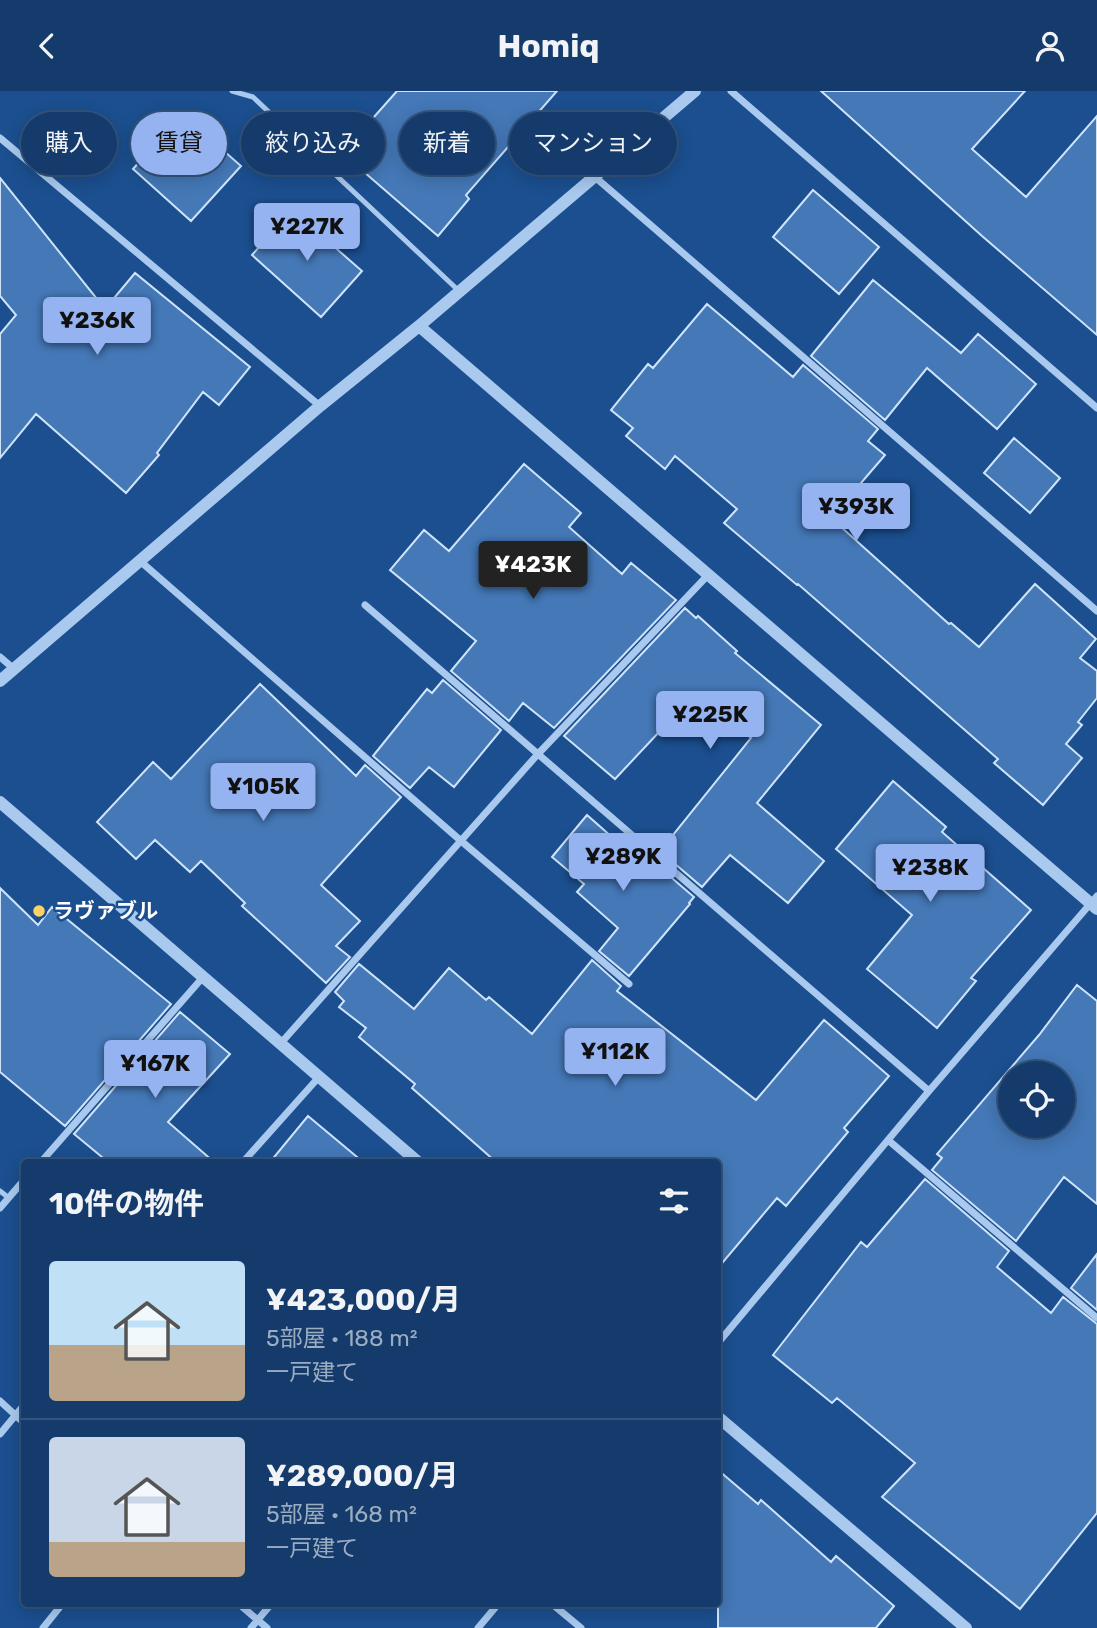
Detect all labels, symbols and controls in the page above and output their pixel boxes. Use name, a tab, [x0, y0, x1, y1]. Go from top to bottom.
icon: back	[28, 27, 66, 65]
text: Homiq	[497, 27, 600, 65]
icon: person	[1031, 27, 1069, 65]
chip: 購入	[21, 112, 117, 175]
chip: 賃貸	[131, 112, 227, 175]
chip: 絞り込み	[241, 112, 385, 175]
chip: 新着	[399, 112, 495, 175]
chip: マンション	[509, 112, 677, 175]
pin: ¥227K	[258, 204, 356, 263]
text: ¥227K	[270, 212, 344, 240]
pin: ¥236K	[48, 297, 146, 357]
text: ¥236K	[59, 306, 135, 334]
pin: ¥393K	[807, 483, 905, 543]
text: ¥393K	[818, 492, 894, 520]
pin: ¥423K	[484, 541, 582, 601]
text: ¥423K	[495, 550, 571, 578]
pin: ¥225K	[661, 691, 759, 751]
text: ¥225K	[672, 700, 748, 728]
pin: ¥105K	[214, 763, 312, 823]
text: ¥105K	[226, 772, 300, 800]
pin: ¥289K	[574, 833, 672, 893]
text: ¥289K	[585, 842, 661, 870]
pin: ¥238K	[881, 845, 979, 904]
text: ¥238K	[892, 853, 968, 881]
place label: ラヴァブル	[53, 898, 158, 923]
marker: ラヴァブル	[31, 903, 47, 919]
pin: ¥112K	[566, 1028, 664, 1088]
text: ¥112K	[581, 1037, 649, 1065]
pin: ¥167K	[106, 1041, 204, 1100]
text: ¥167K	[120, 1049, 190, 1077]
map controls	[998, 1061, 1075, 1138]
button: locate	[998, 1061, 1075, 1138]
icon: filters	[655, 1182, 693, 1220]
text: 10件の物件	[49, 1186, 204, 1222]
text: ¥423,000/月	[266, 1282, 461, 1318]
icon: home	[105, 1289, 189, 1373]
text: 5部屋 · 188 m²	[266, 1324, 418, 1352]
text: 一戸建て	[266, 1358, 358, 1386]
text: ¥289,000/月	[266, 1458, 459, 1494]
icon: home	[105, 1465, 189, 1549]
text: 5部屋 · 168 m²	[266, 1500, 417, 1528]
text: 一戸建て	[266, 1534, 358, 1562]

